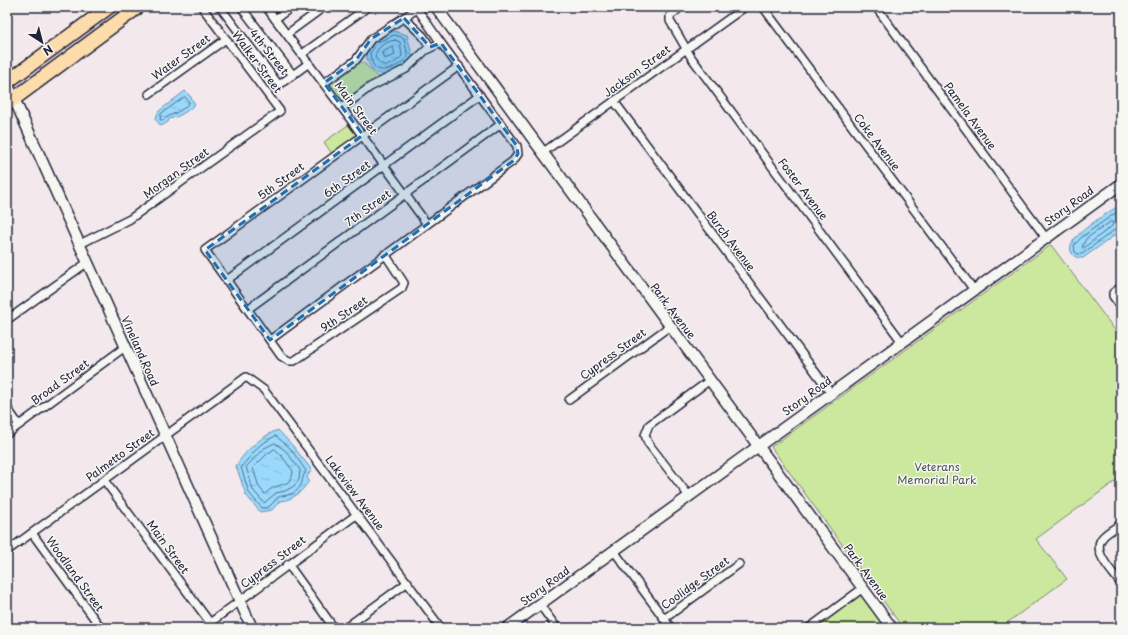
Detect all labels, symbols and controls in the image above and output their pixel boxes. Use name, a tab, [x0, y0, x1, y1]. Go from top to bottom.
north arrow	[22, 22, 62, 62]
street label: 4th Street	[246, 25, 293, 79]
street label: Walker Street	[228, 27, 287, 97]
street label: Water Street	[148, 29, 214, 84]
street label: Jackson Street	[600, 40, 674, 101]
text: N	[39, 41, 57, 60]
street label: Main Street	[331, 78, 382, 138]
street label: Pamela Avenue	[940, 78, 1001, 153]
street label: Coke Avenue	[850, 109, 905, 174]
street label: Morgan Street	[139, 143, 212, 202]
street label: Foster Avenue	[774, 154, 832, 223]
street label: 6th Street	[320, 155, 374, 201]
street label: 5th Street	[254, 158, 308, 203]
street label: Story Road	[1040, 182, 1097, 229]
street label: 7th Street	[341, 185, 395, 230]
street label: Burch Avenue	[703, 207, 760, 275]
street label: Park Avenue	[647, 279, 700, 342]
street label: 9th Street	[317, 291, 371, 336]
street label: Vineland Road	[117, 313, 164, 389]
street label: Cypress Street	[576, 323, 650, 383]
street label: Broad Street	[27, 354, 93, 409]
street label: Story Road	[778, 372, 835, 419]
street label: Palmetto Street	[82, 424, 157, 485]
street label: Lakeview Avenue	[322, 452, 389, 534]
park label: Veterans Memorial Park	[897, 458, 977, 488]
street label: Main Street	[143, 516, 194, 577]
street label: Cypress Street	[236, 531, 309, 592]
street label: Woodland Street	[42, 533, 109, 615]
street label: Park Avenue	[840, 540, 893, 604]
street label: Coolidge Street	[657, 552, 733, 613]
street label: Story Road	[516, 562, 573, 609]

